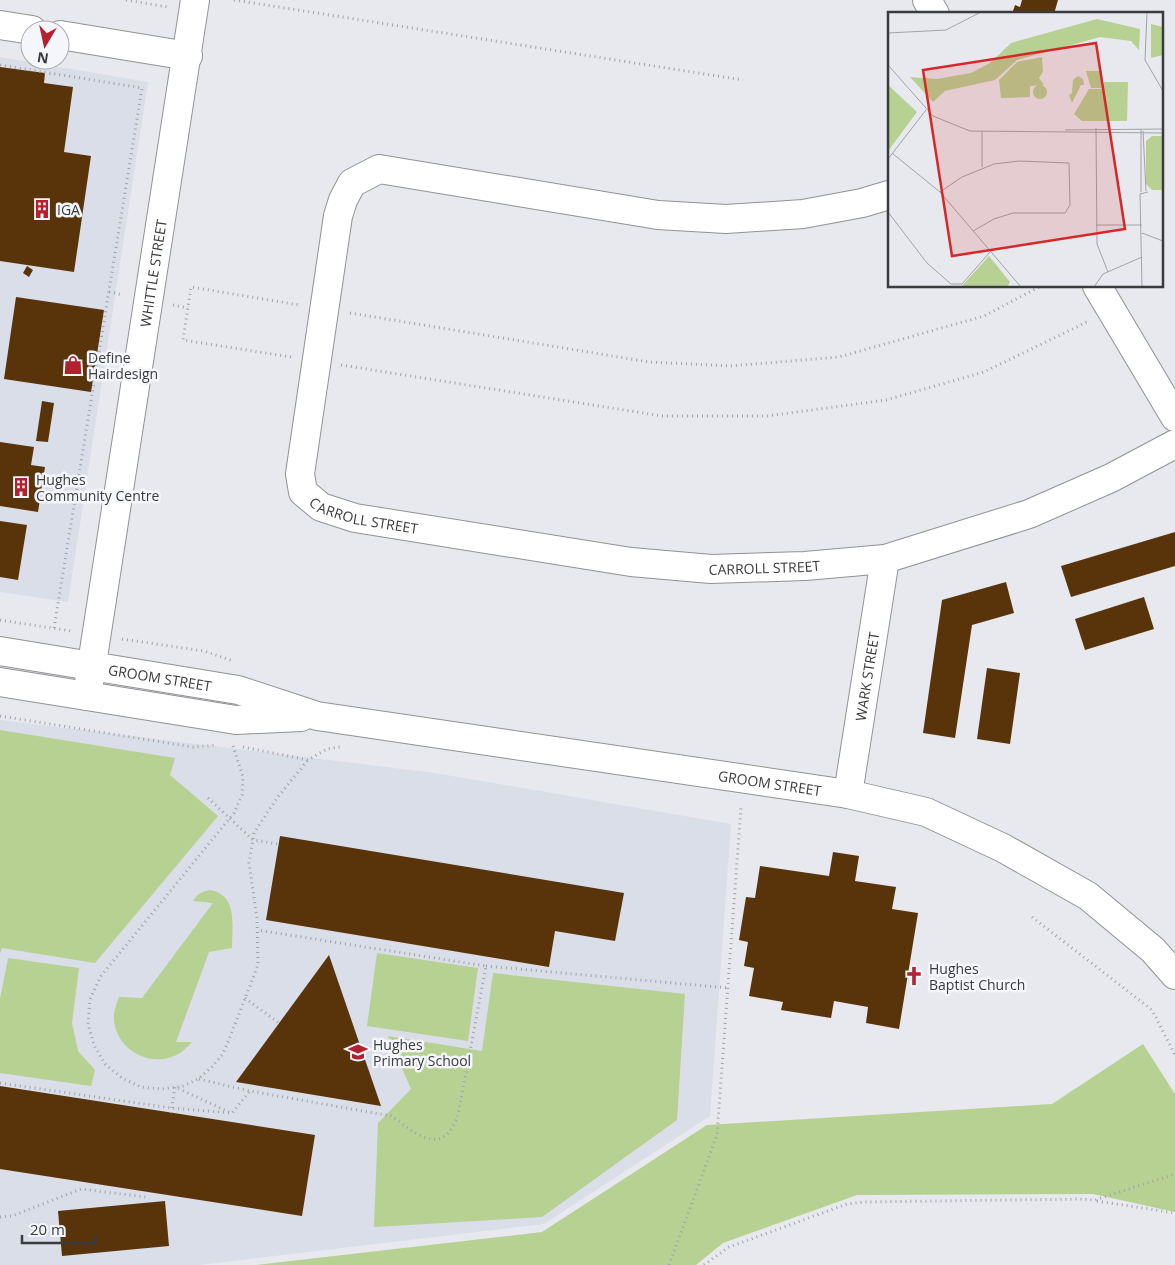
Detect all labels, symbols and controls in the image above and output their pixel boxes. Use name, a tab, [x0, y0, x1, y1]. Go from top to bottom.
inset map	[888, 12, 1162, 288]
north arrow	[20, 20, 70, 70]
text: N	[36, 48, 50, 69]
building icon: IGA	[31, 198, 53, 220]
place label: IGA	[57, 200, 80, 219]
street label: WHITTLE STREET	[135, 218, 170, 328]
place label: Define Hairdesign	[88, 348, 158, 383]
shop icon: Define Hairdesign	[62, 354, 84, 376]
place label: Hughes Community Centre	[36, 470, 159, 505]
building icon: Hughes Community Centre	[10, 476, 32, 498]
street label: CARROLL STREET	[306, 492, 420, 537]
street label: CARROLL STREET	[708, 555, 821, 579]
street label: WARK STREET	[850, 630, 883, 722]
street label: GROOM STREET	[107, 659, 213, 695]
street label: GROOM STREET	[717, 766, 823, 800]
place label: Hughes Baptist Church	[929, 959, 1025, 994]
church icon: Hughes Baptist Church	[903, 965, 925, 987]
place label: Hughes Primary School	[373, 1035, 471, 1070]
school or university icon: Hughes Primary School	[347, 1041, 369, 1063]
scale bar	[22, 1212, 96, 1244]
text: 20 m	[30, 1219, 65, 1239]

